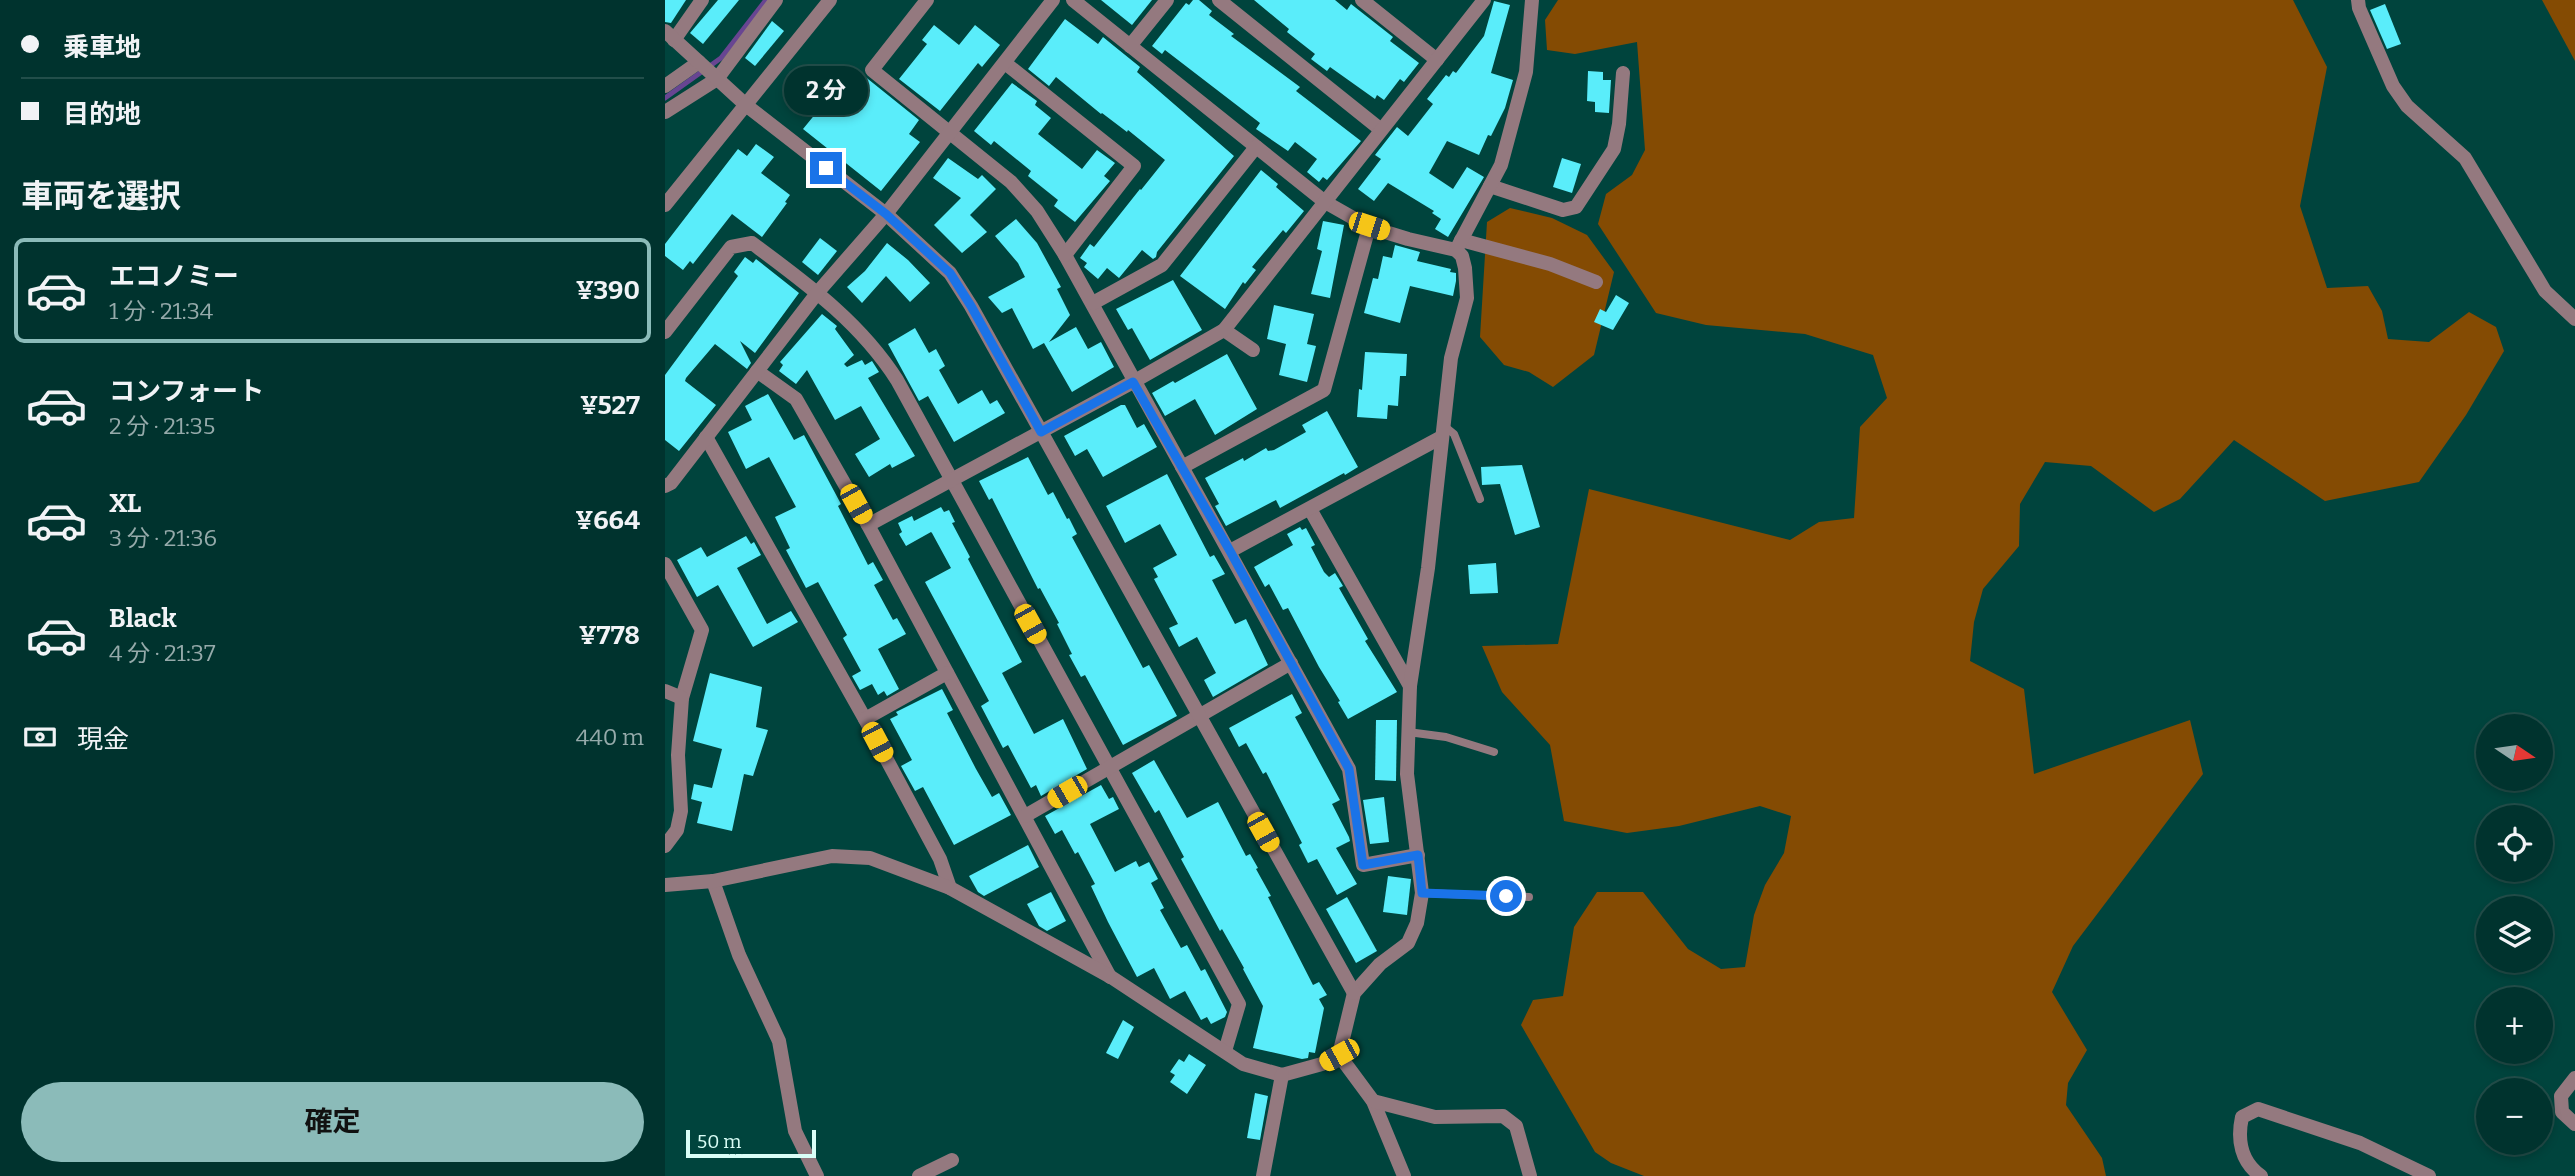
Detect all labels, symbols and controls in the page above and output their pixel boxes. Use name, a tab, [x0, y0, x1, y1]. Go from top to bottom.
text: 乗車地	[63, 32, 141, 63]
callout: 2 分	[784, 66, 868, 116]
text: 2 分	[806, 76, 846, 104]
text: 目的地	[63, 99, 141, 130]
route end	[810, 152, 842, 184]
text: 車両を選択	[21, 177, 181, 215]
car	[1346, 210, 1393, 242]
icon: car	[25, 259, 88, 322]
text: エコノミー	[109, 261, 239, 292]
text: ¥390	[576, 275, 640, 306]
text: 1 分 · 21:34	[109, 297, 213, 325]
icon: car	[25, 374, 88, 437]
text: コンフォート	[109, 376, 264, 407]
text: ¥527	[580, 390, 640, 421]
text: 2 分 · 21:35	[109, 412, 215, 440]
car	[837, 481, 876, 527]
text: XL	[109, 488, 141, 519]
icon: car	[25, 489, 88, 552]
text: ¥664	[575, 505, 640, 536]
text: 3 分 · 21:36	[109, 524, 217, 552]
car	[1011, 601, 1050, 647]
text: Black	[109, 603, 177, 634]
icon: car	[25, 604, 88, 667]
text: ¥778	[579, 620, 640, 651]
text: 4 分 · 21:37	[109, 639, 215, 667]
north arrow	[2476, 714, 2553, 791]
map controls	[2476, 714, 2553, 1155]
icon: cash	[21, 718, 59, 756]
car	[858, 719, 897, 765]
text: 440 m	[576, 723, 644, 751]
text: 現金	[77, 724, 129, 755]
car	[1044, 772, 1091, 812]
button: locate	[2476, 805, 2553, 882]
car	[1244, 809, 1283, 855]
route start	[1490, 880, 1522, 912]
button: layers	[2476, 896, 2553, 973]
button: +	[2476, 987, 2553, 1064]
car	[1316, 1036, 1363, 1074]
button: −	[2476, 1078, 2553, 1155]
button: 確定	[21, 1082, 644, 1162]
scale bar	[686, 1127, 815, 1159]
text: 50 m	[697, 1130, 741, 1153]

